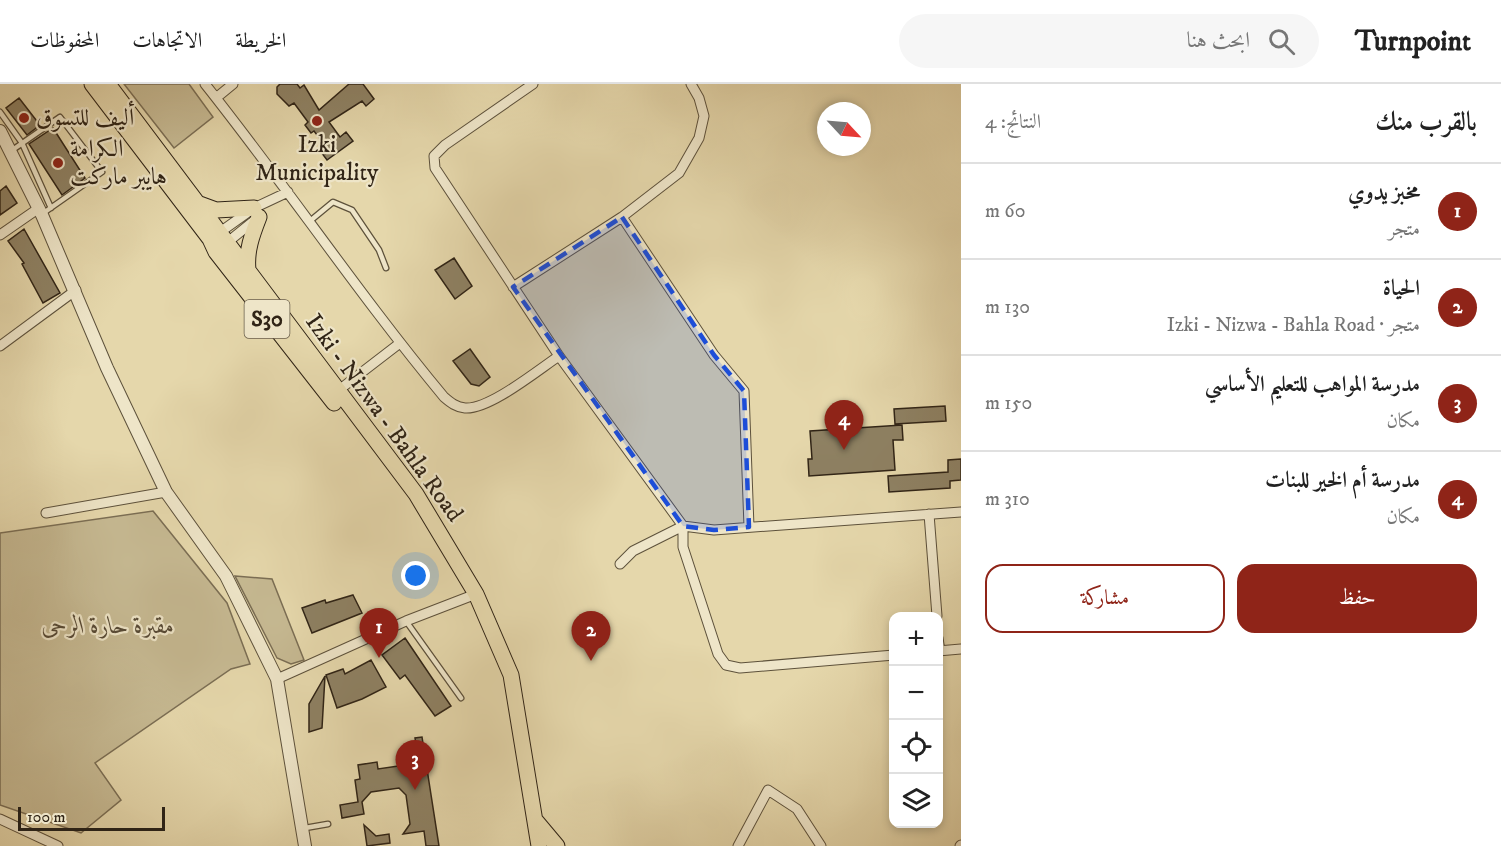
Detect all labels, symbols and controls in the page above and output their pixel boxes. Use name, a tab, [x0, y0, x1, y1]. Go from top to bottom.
search box	[899, 14, 1319, 68]
text: Turnpoint	[1355, 24, 1471, 59]
icon: search	[1265, 25, 1298, 58]
text: ابحث هنا	[1187, 27, 1250, 54]
text: المحفوظات	[30, 28, 99, 54]
text: الاتجاهات	[132, 28, 202, 54]
text: الخريطة	[235, 28, 286, 54]
place label: أليف للتسوق	[36, 100, 135, 133]
north arrow	[817, 102, 871, 156]
text: بالقرب منك	[1375, 106, 1477, 139]
text: النتائج: 4	[985, 110, 1041, 135]
marker: أليف للتسوق	[17, 111, 31, 125]
marker: Izki Municipality	[310, 114, 324, 128]
place label: Izki Municipality	[255, 130, 379, 188]
place label: الكرامة هايبر ماركت	[70, 134, 167, 192]
marker: الكرامة هايبر ماركت	[51, 156, 65, 170]
text: مخبز يدوي	[1348, 179, 1420, 206]
text: 60 m	[985, 199, 1026, 224]
text: 1	[1454, 199, 1461, 224]
text: متجر	[1388, 217, 1420, 242]
text: الحياة	[1383, 275, 1420, 302]
text: 130 m	[985, 295, 1030, 320]
text: 2	[1453, 295, 1462, 320]
road number: S30	[244, 300, 290, 338]
street label: Izki - Nizwa - Bahla Road	[298, 308, 470, 528]
text: متجر · Izki - Nizwa - Bahla Road	[1167, 313, 1420, 338]
text: مدرسة المواهب للتعليم الأساسي	[1205, 371, 1420, 398]
text: 150 m	[985, 391, 1032, 416]
text: 3	[1454, 391, 1461, 416]
pin: 4	[824, 400, 864, 450]
text: مكان	[1386, 409, 1420, 434]
text: مدرسة أم الخير للبنات	[1265, 467, 1420, 494]
text: 310 m	[985, 487, 1030, 512]
text: 4	[1452, 487, 1463, 512]
text: مكان	[1386, 505, 1420, 530]
your location	[401, 561, 430, 590]
button: مشاركة	[985, 564, 1225, 633]
button: حفظ	[1237, 564, 1477, 633]
pin: 1	[360, 608, 398, 658]
park label: مقبرة حارة الرحى	[41, 611, 175, 641]
pin: 2	[572, 612, 610, 661]
map controls	[889, 612, 943, 828]
button: +	[889, 612, 943, 666]
button: −	[889, 666, 943, 720]
button: locate	[889, 720, 943, 774]
pin: 3	[396, 740, 434, 790]
button: layers	[889, 774, 943, 828]
scale bar	[18, 804, 165, 832]
text: 100 m	[27, 807, 66, 827]

